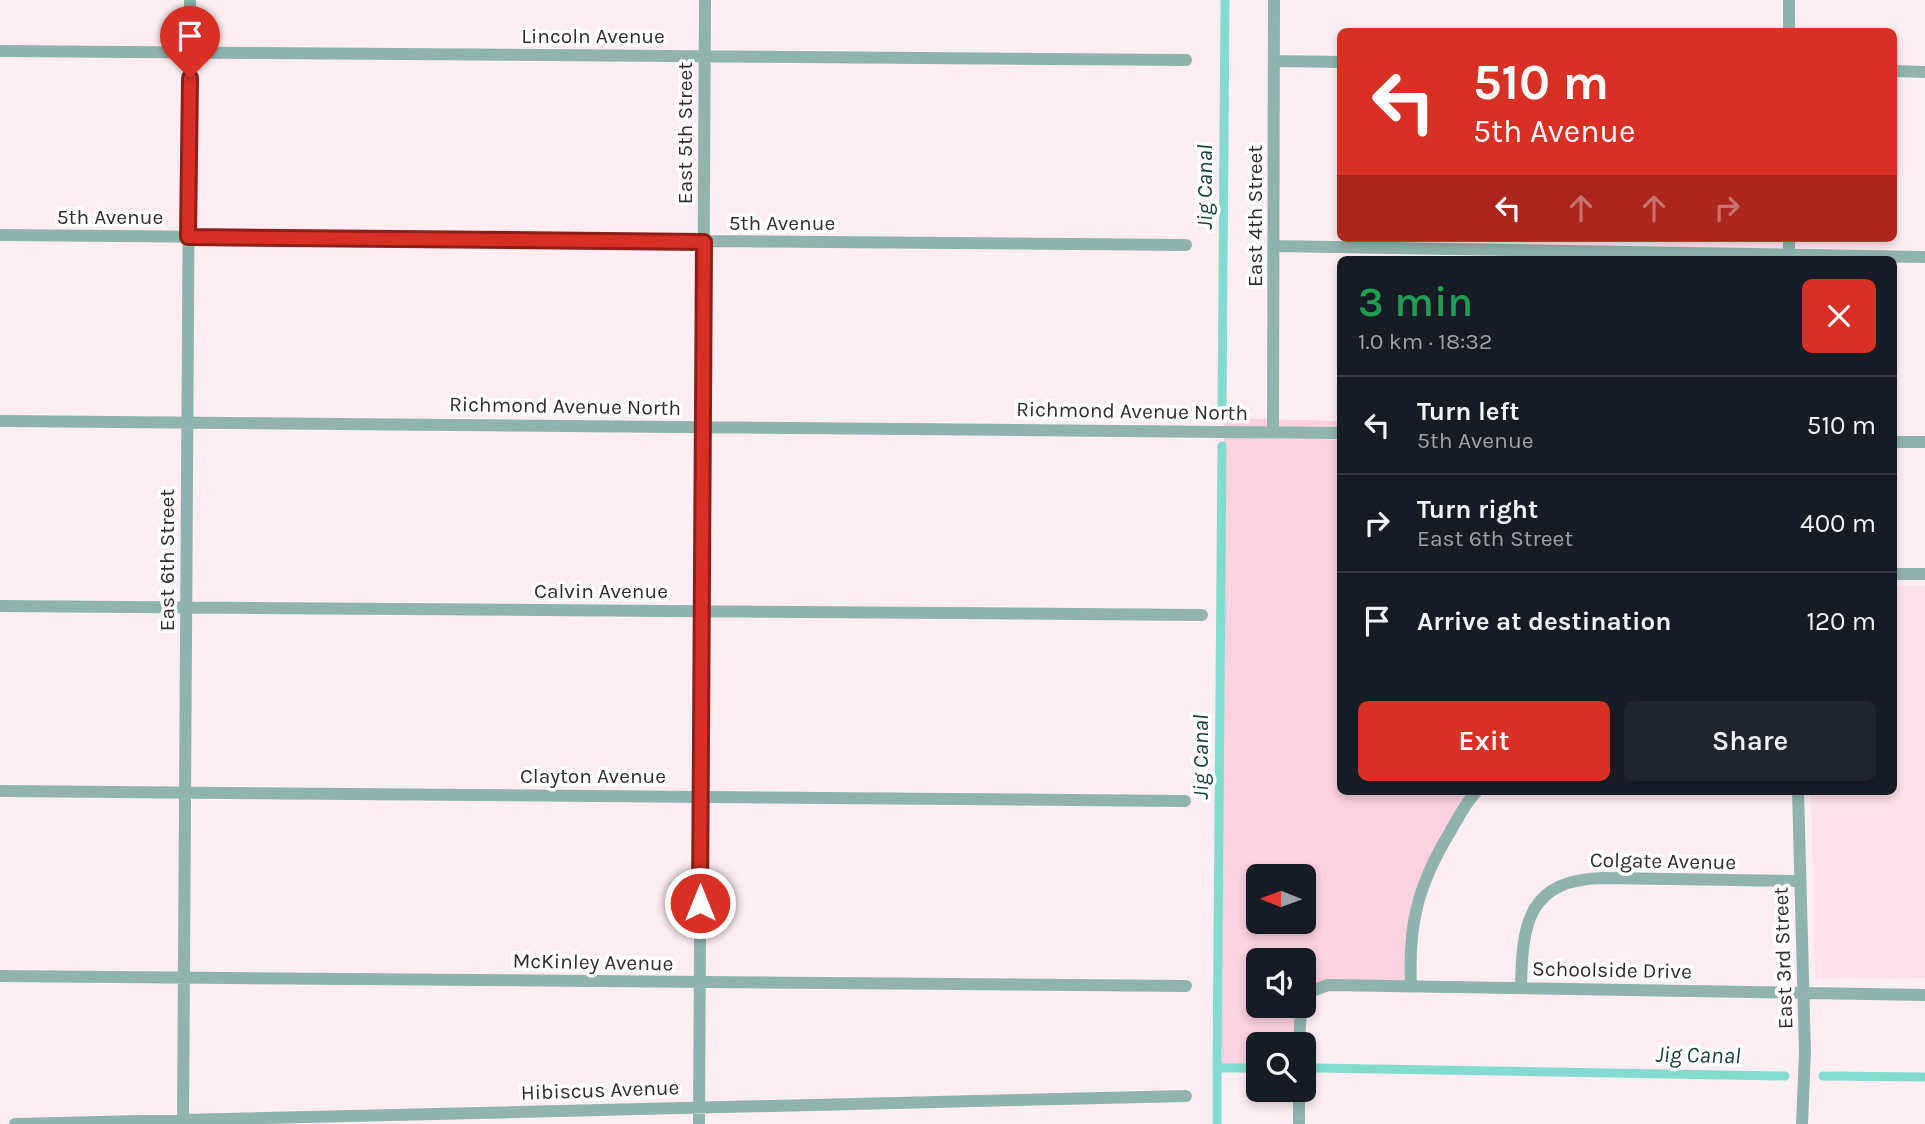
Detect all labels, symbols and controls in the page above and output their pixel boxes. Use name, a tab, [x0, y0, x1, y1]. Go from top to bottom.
pin	[160, 6, 220, 78]
icon: arrive	[171, 17, 209, 55]
street label: Lincoln Avenue	[521, 24, 665, 48]
text: 510 m	[1473, 54, 1609, 111]
icon: left	[1358, 56, 1449, 147]
street label: East 5th Street	[673, 62, 697, 204]
text: 5th Avenue	[1473, 113, 1635, 150]
water label: Jig Canal	[1191, 144, 1218, 230]
street label: East 4th Street	[1243, 145, 1267, 287]
icon: left	[1489, 189, 1527, 227]
icon: ahead	[1562, 189, 1600, 227]
icon: ahead	[1635, 189, 1673, 227]
icon: right	[1708, 189, 1746, 227]
street label: 5th Avenue	[57, 205, 163, 229]
street label: 5th Avenue	[729, 211, 835, 235]
text: 3 min	[1358, 277, 1473, 327]
button: close	[1802, 279, 1876, 353]
text: 1.0 km · 18:32	[1358, 328, 1492, 355]
street label: Richmond Avenue North	[449, 392, 681, 420]
text: Turn left	[1417, 396, 1519, 427]
street label: Richmond Avenue North	[1016, 397, 1248, 425]
icon: left	[1358, 406, 1396, 444]
text: 510 m	[1807, 410, 1876, 441]
text: 5th Avenue	[1417, 427, 1534, 454]
street label: East 6th Street	[155, 489, 179, 631]
text: Turn right	[1417, 494, 1538, 525]
icon: right	[1358, 504, 1396, 542]
text: 400 m	[1800, 508, 1876, 539]
text: East 6th Street	[1417, 525, 1573, 552]
street label: Calvin Avenue	[534, 579, 668, 603]
icon: arrive	[1358, 602, 1396, 640]
text: Arrive at destination	[1417, 606, 1671, 637]
text: 120 m	[1806, 606, 1876, 637]
button: Exit	[1358, 701, 1610, 781]
button: Share	[1624, 701, 1876, 781]
water label: Jig Canal	[1187, 714, 1214, 800]
street label: Clayton Avenue	[520, 764, 666, 788]
street label: Colgate Avenue	[1590, 848, 1736, 874]
north arrow	[1246, 864, 1316, 934]
map controls	[1246, 864, 1316, 1102]
position arrow	[663, 866, 737, 940]
street label: East 3rd Street	[1769, 886, 1797, 1030]
button: sound	[1246, 948, 1316, 1018]
street label: McKinley Avenue	[512, 949, 674, 975]
street label: Schoolside Drive	[1532, 957, 1692, 983]
button: search	[1246, 1032, 1316, 1102]
water label: Jig Canal	[1655, 1041, 1741, 1069]
street label: Hibiscus Avenue	[520, 1075, 680, 1105]

